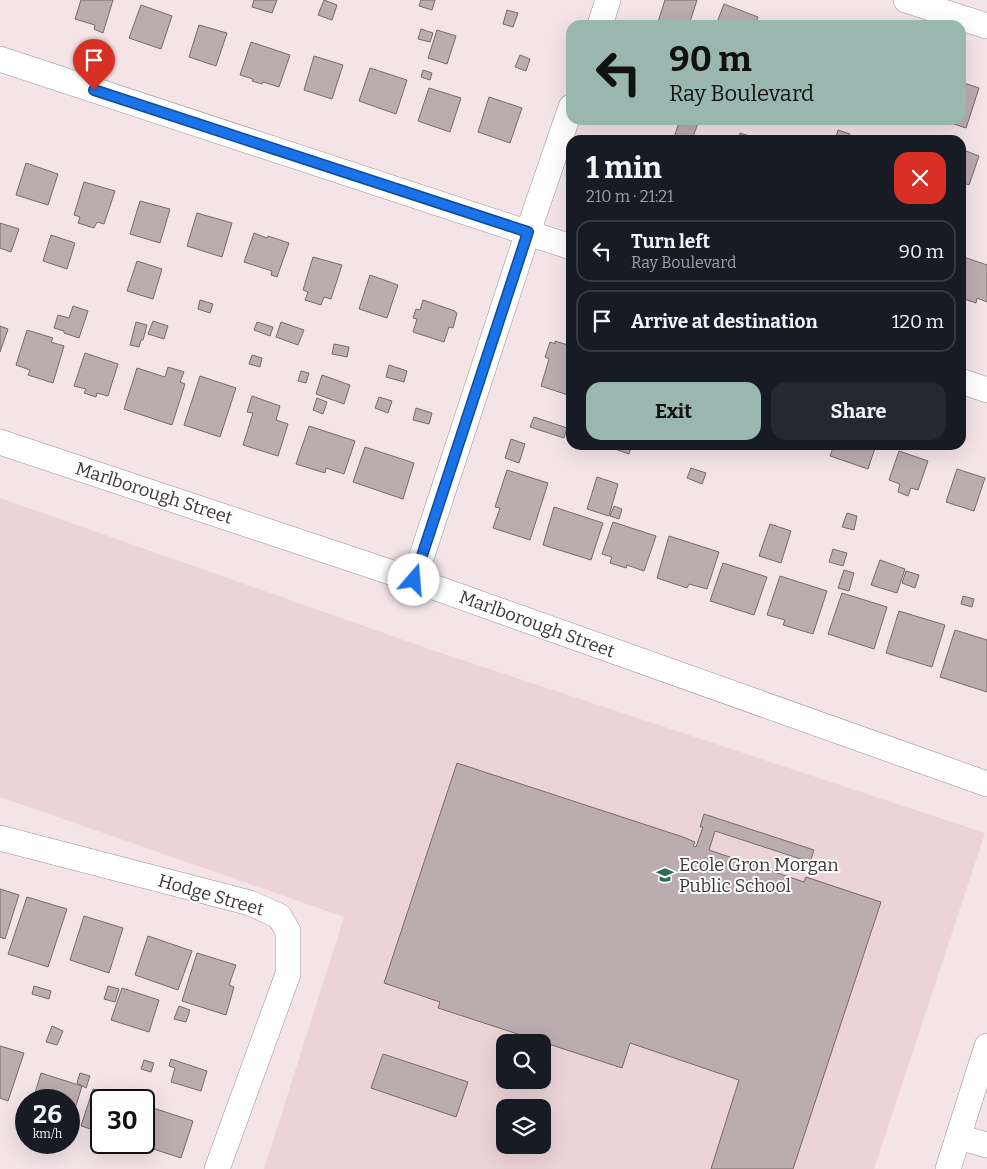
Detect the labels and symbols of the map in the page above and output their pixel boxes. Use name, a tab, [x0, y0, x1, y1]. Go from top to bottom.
pin	[73, 39, 115, 90]
street label: Marlborough Street	[73, 457, 236, 529]
position arrow	[387, 553, 439, 605]
street label: Marlborough Street	[456, 586, 618, 662]
place label: Ecole Gron Morgan Public School	[679, 854, 839, 897]
school or university icon: Ecole Gron Morgan Public School	[655, 865, 675, 885]
street label: Hodge Street	[156, 869, 267, 921]
speed limit sign: 30	[90, 1089, 155, 1154]

